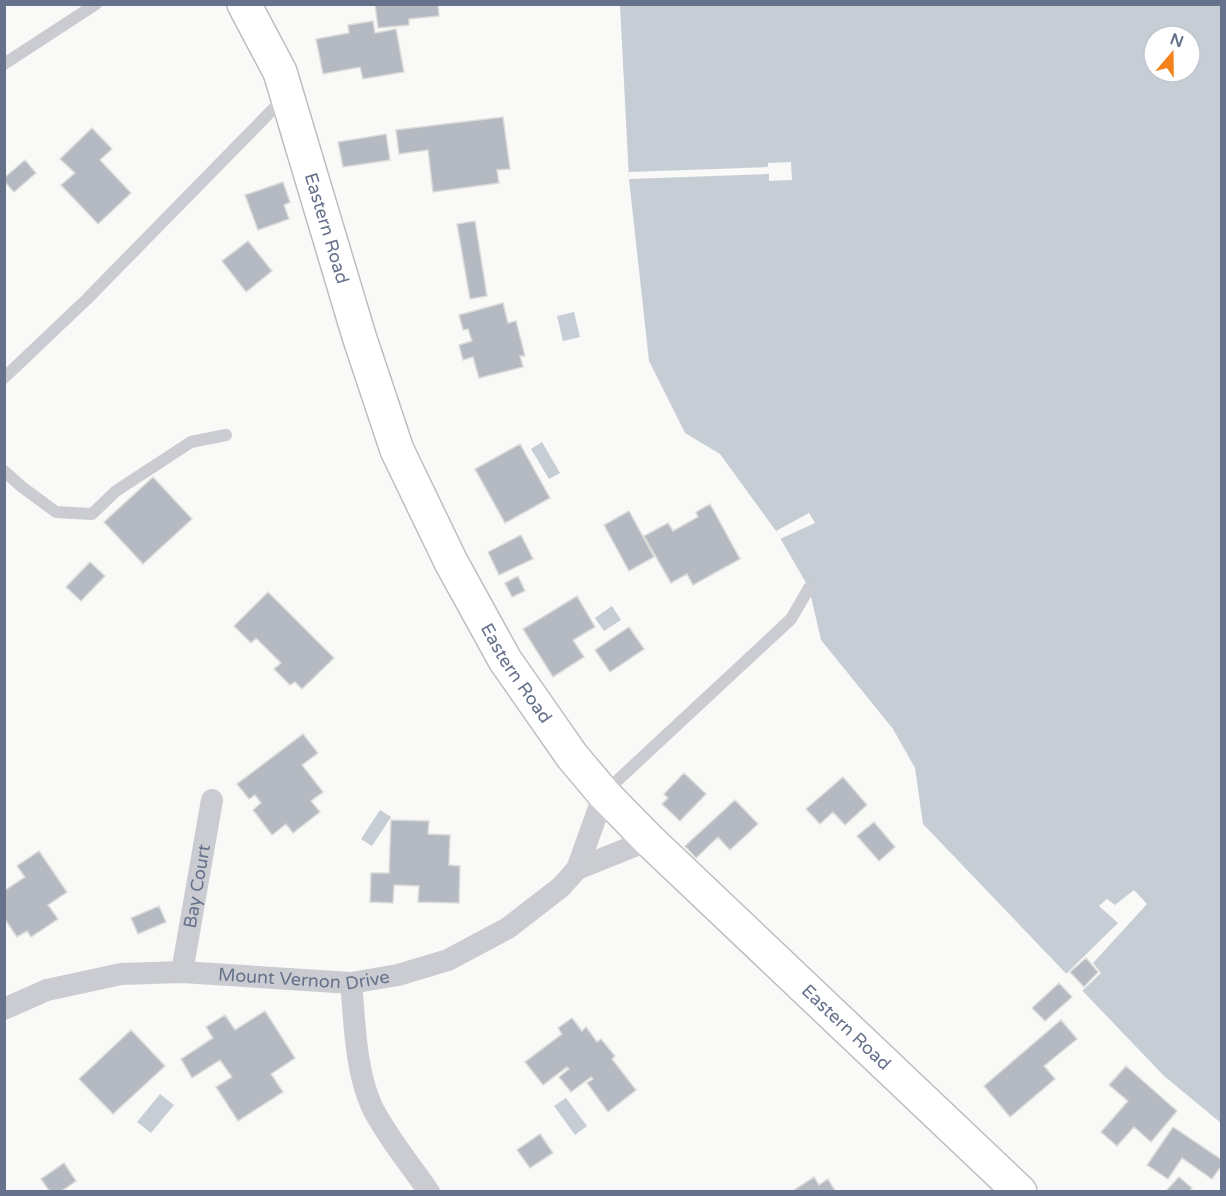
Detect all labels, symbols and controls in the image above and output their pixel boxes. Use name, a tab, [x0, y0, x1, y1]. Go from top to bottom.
north arrow	[1142, 24, 1202, 84]
text: N	[1167, 29, 1186, 52]
street label: Eastern Road	[300, 170, 354, 286]
street label: Eastern Road	[476, 619, 557, 727]
street label: Bay Court	[179, 843, 215, 930]
street label: Mount Vernon Drive	[217, 963, 391, 995]
street label: Eastern Road	[797, 980, 896, 1075]

